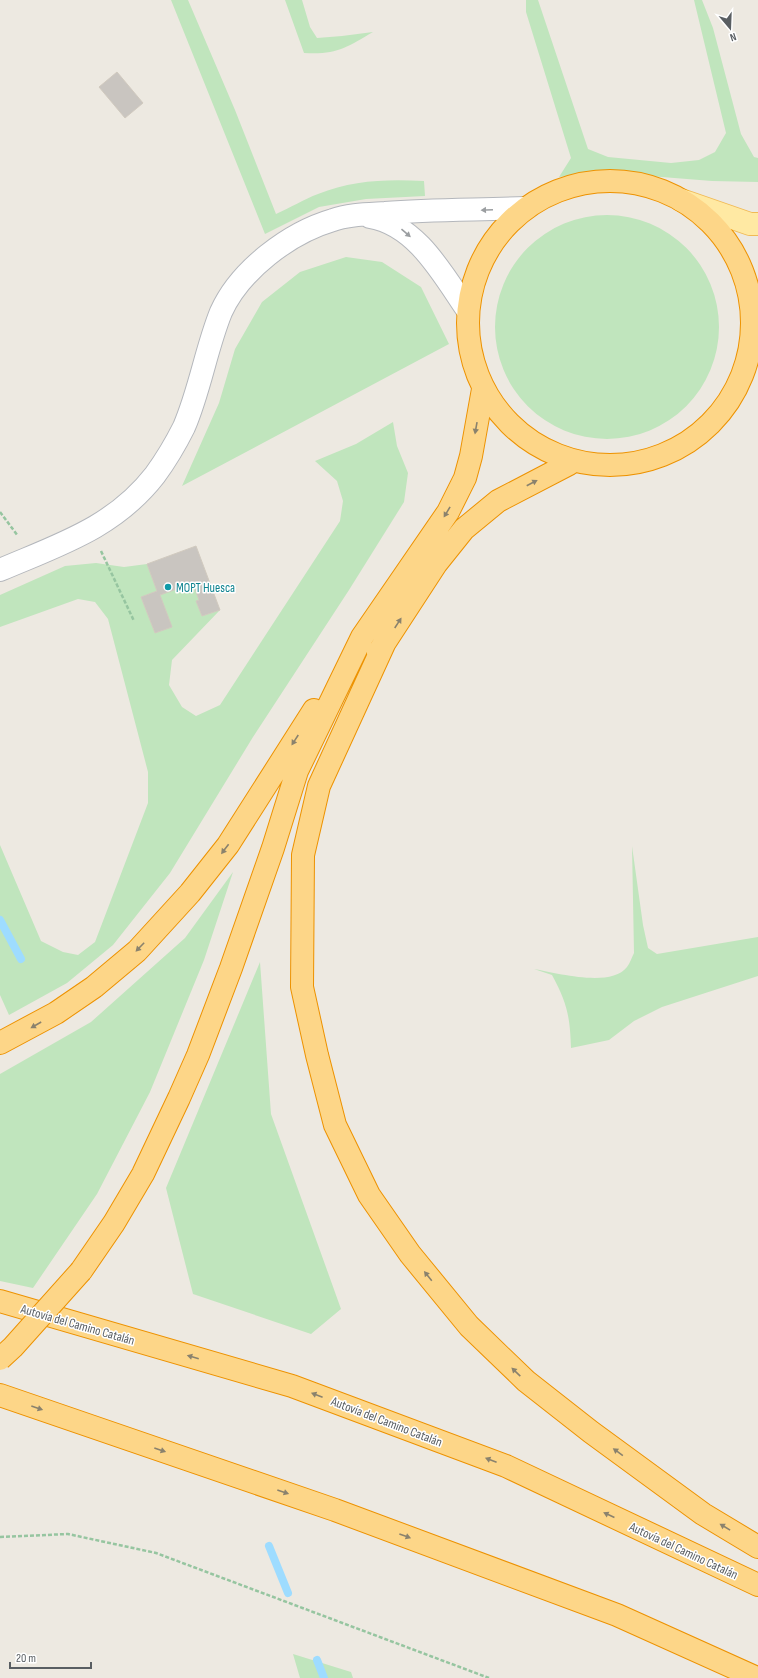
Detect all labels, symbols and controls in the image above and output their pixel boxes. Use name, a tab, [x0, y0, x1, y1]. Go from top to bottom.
north arrow	[710, 8, 750, 48]
text: N	[728, 30, 738, 44]
one-way arrow	[481, 206, 493, 213]
one-way arrow	[401, 229, 411, 238]
one-way arrow	[473, 421, 479, 434]
one-way arrow	[527, 480, 538, 486]
one-way arrow	[443, 507, 451, 517]
place label: MOPT Huesca	[176, 580, 235, 596]
marker: MOPT Huesca	[163, 582, 173, 592]
one-way arrow	[394, 617, 401, 629]
one-way arrow	[291, 734, 299, 745]
one-way arrow	[221, 844, 229, 855]
one-way arrow	[135, 942, 145, 952]
one-way arrow	[30, 1021, 42, 1028]
one-way arrow	[424, 1271, 433, 1282]
street label: Autovía del Camino Catalán	[18, 1301, 136, 1349]
one-way arrow	[186, 1354, 198, 1360]
one-way arrow	[511, 1367, 521, 1376]
one-way arrow	[310, 1392, 322, 1398]
street label: Autovía del Camino Catalán	[328, 1393, 444, 1450]
one-way arrow	[31, 1405, 43, 1411]
one-way arrow	[154, 1447, 166, 1453]
one-way arrow	[613, 1448, 624, 1456]
one-way arrow	[484, 1457, 496, 1463]
one-way arrow	[277, 1489, 289, 1495]
one-way arrow	[603, 1511, 615, 1518]
street label: Autovía del Camino Catalán	[626, 1518, 740, 1583]
one-way arrow	[719, 1523, 731, 1530]
one-way arrow	[400, 1533, 412, 1539]
scale bar	[10, 1644, 91, 1670]
text: 20 m	[16, 1651, 36, 1666]

